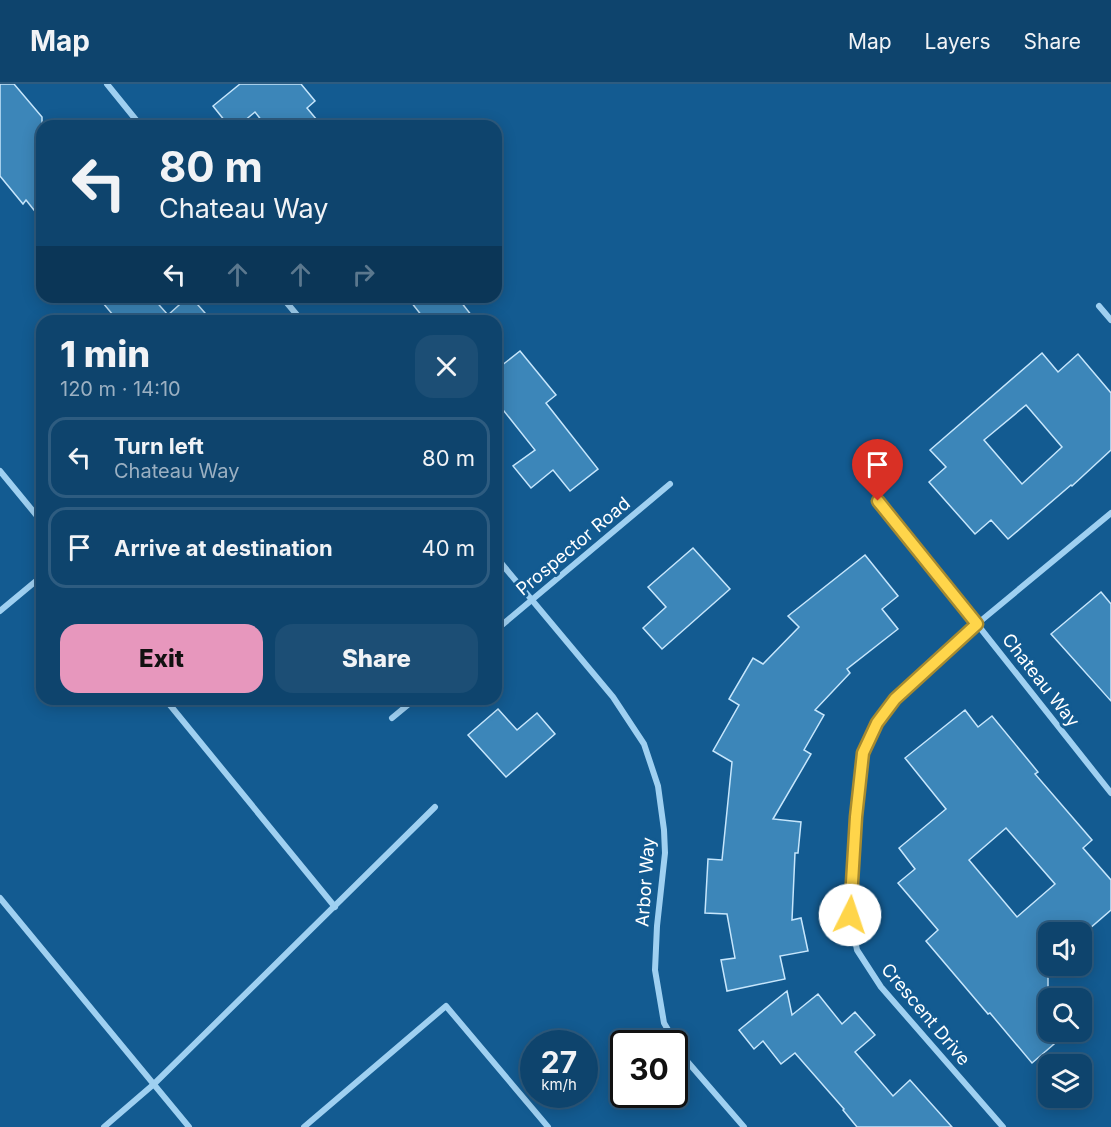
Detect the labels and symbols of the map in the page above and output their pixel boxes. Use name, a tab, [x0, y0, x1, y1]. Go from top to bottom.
pin	[852, 439, 903, 501]
street label: Prospector Road	[512, 492, 634, 600]
street label: Chateau Way	[998, 629, 1084, 731]
street label: Arbor Way	[631, 836, 659, 928]
position arrow	[818, 883, 882, 947]
street label: Crescent Drive	[877, 959, 975, 1069]
speed limit sign: 30	[610, 1030, 688, 1108]

